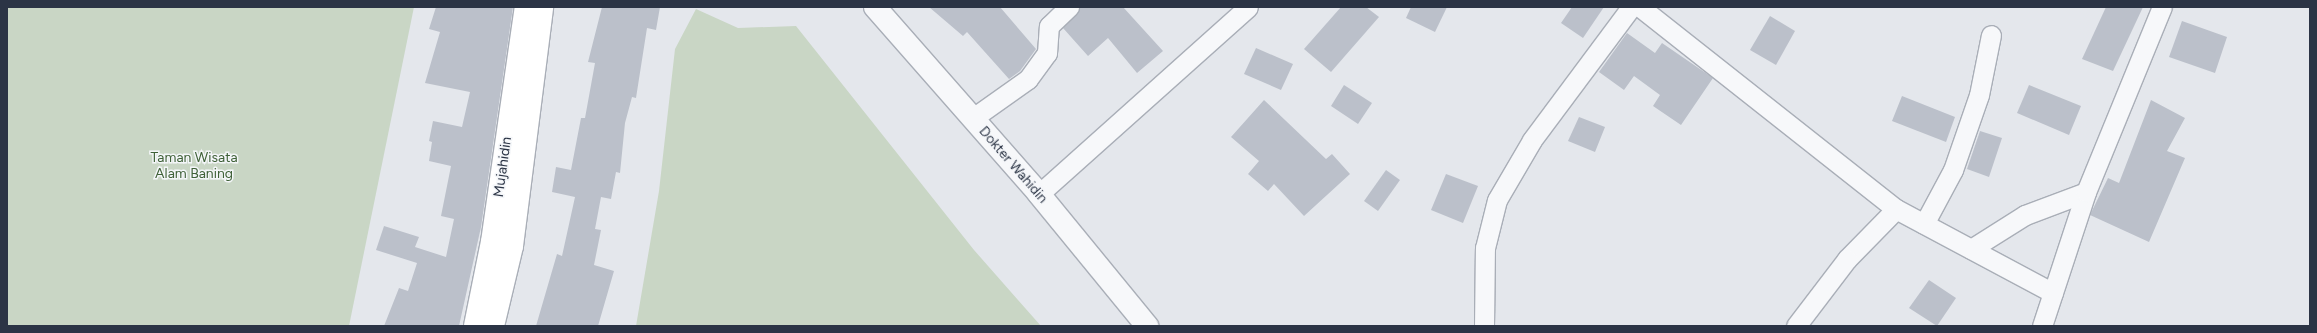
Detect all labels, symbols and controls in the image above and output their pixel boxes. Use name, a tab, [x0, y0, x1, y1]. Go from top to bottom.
street label: Dokter Wahidin	[975, 123, 1051, 207]
street label: Mujahidin	[490, 136, 516, 198]
park label: Taman Wisata Alam Baning	[150, 150, 238, 182]

